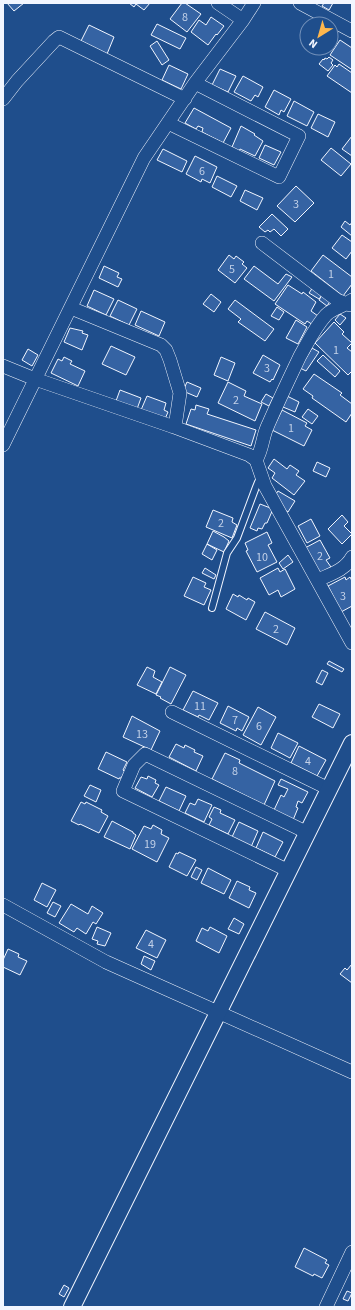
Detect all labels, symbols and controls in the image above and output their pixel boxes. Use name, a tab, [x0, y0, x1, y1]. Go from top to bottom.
house number: 8	[182, 9, 188, 26]
north arrow	[299, 16, 339, 56]
text: N	[306, 35, 321, 52]
house number: 6	[199, 163, 205, 180]
house number: 3	[293, 196, 299, 213]
house number: 5	[229, 261, 235, 278]
house number: 1	[328, 266, 334, 283]
house number: 1	[333, 342, 339, 359]
house number: 3	[264, 360, 270, 377]
house number: 2	[233, 392, 239, 409]
house number: 1	[288, 420, 294, 437]
house number: 2	[218, 515, 224, 532]
house number: 2	[317, 548, 323, 565]
house number: 10	[256, 549, 268, 566]
house number: 3	[340, 588, 346, 605]
house number: 2	[273, 621, 279, 638]
house number: 11	[194, 698, 206, 715]
house number: 7	[232, 712, 238, 729]
house number: 6	[256, 718, 262, 735]
house number: 13	[136, 726, 148, 743]
house number: 4	[305, 753, 311, 770]
house number: 8	[232, 763, 238, 780]
house number: 19	[144, 836, 156, 853]
house number: 4	[148, 936, 154, 953]

